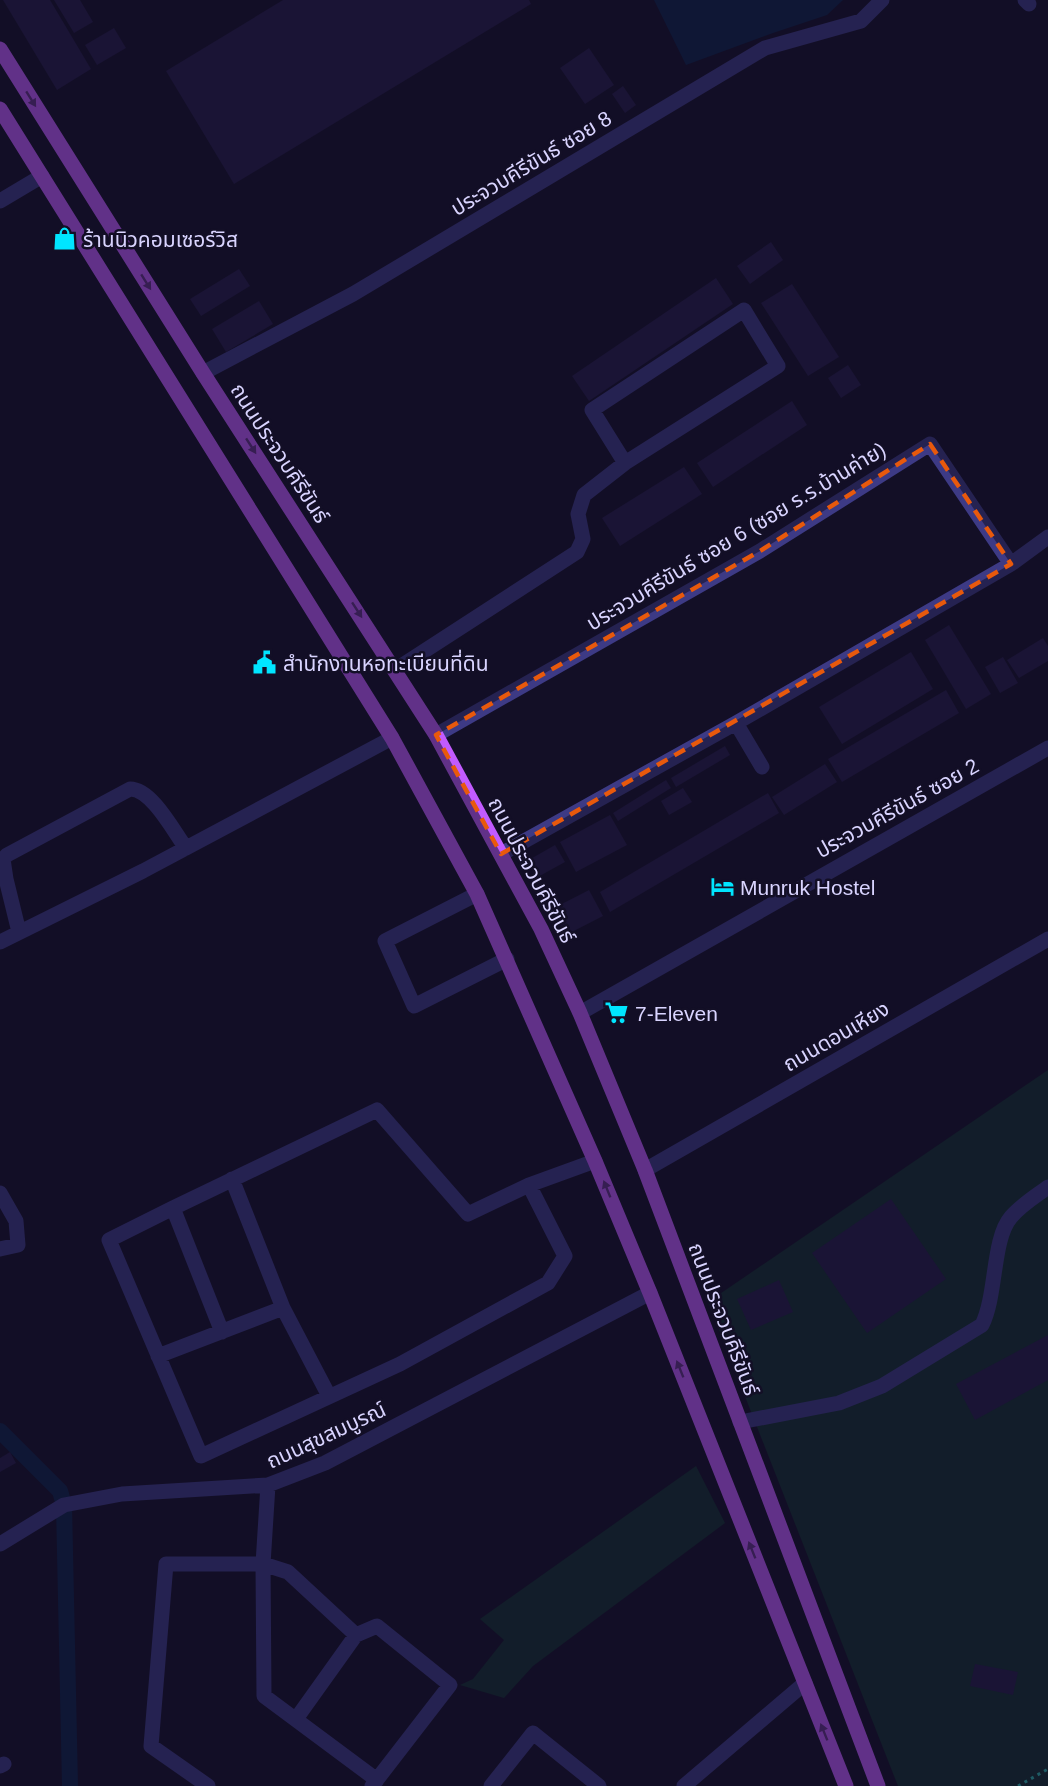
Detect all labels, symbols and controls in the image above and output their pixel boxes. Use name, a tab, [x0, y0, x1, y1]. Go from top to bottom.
one-way arrow	[26, 91, 37, 107]
street label: ประจวบคีรีขันธ์ ซอย 8	[447, 106, 615, 220]
shop icon: ร้านนิวคอมเซอร์วิส	[52, 226, 78, 252]
place label: ร้านนิวคอมเซอร์วิส	[83, 228, 238, 251]
one-way arrow	[141, 273, 152, 290]
street label: ถนนประจวบคีรีขันธ์	[226, 379, 334, 527]
street label: ประจวบคีรีขันธ์ ซอย 6 (ซอย ร.ร.บ้านค่าย)	[582, 437, 890, 635]
one-way arrow	[245, 438, 256, 454]
one-way arrow	[351, 602, 362, 618]
place label: สำนักงานหอทะเบียนที่ดิน	[283, 649, 489, 675]
public building icon: สำนักงานหอทะเบียนที่ดิน	[252, 650, 278, 676]
street label: ประจวบคีรีขันธ์ ซอย 2	[812, 754, 982, 862]
street label: ถนนประจวบคีรีขันธ์	[484, 793, 580, 947]
hotel icon: Munruk Hostel	[709, 874, 735, 900]
place label: Munruk Hostel	[740, 876, 875, 899]
street label: ถนนดอนเหียง	[779, 996, 893, 1076]
supermarket icon: 7-Eleven	[604, 1000, 630, 1026]
place label: 7-Eleven	[635, 1002, 718, 1025]
one-way arrow	[602, 1179, 612, 1197]
street label: ถนนประจวบคีรีขันธ์	[684, 1239, 764, 1399]
one-way arrow	[675, 1360, 685, 1378]
street label: ถนนสุขสมบูรณ์	[263, 1397, 390, 1474]
one-way arrow	[747, 1541, 757, 1559]
one-way arrow	[819, 1722, 829, 1740]

